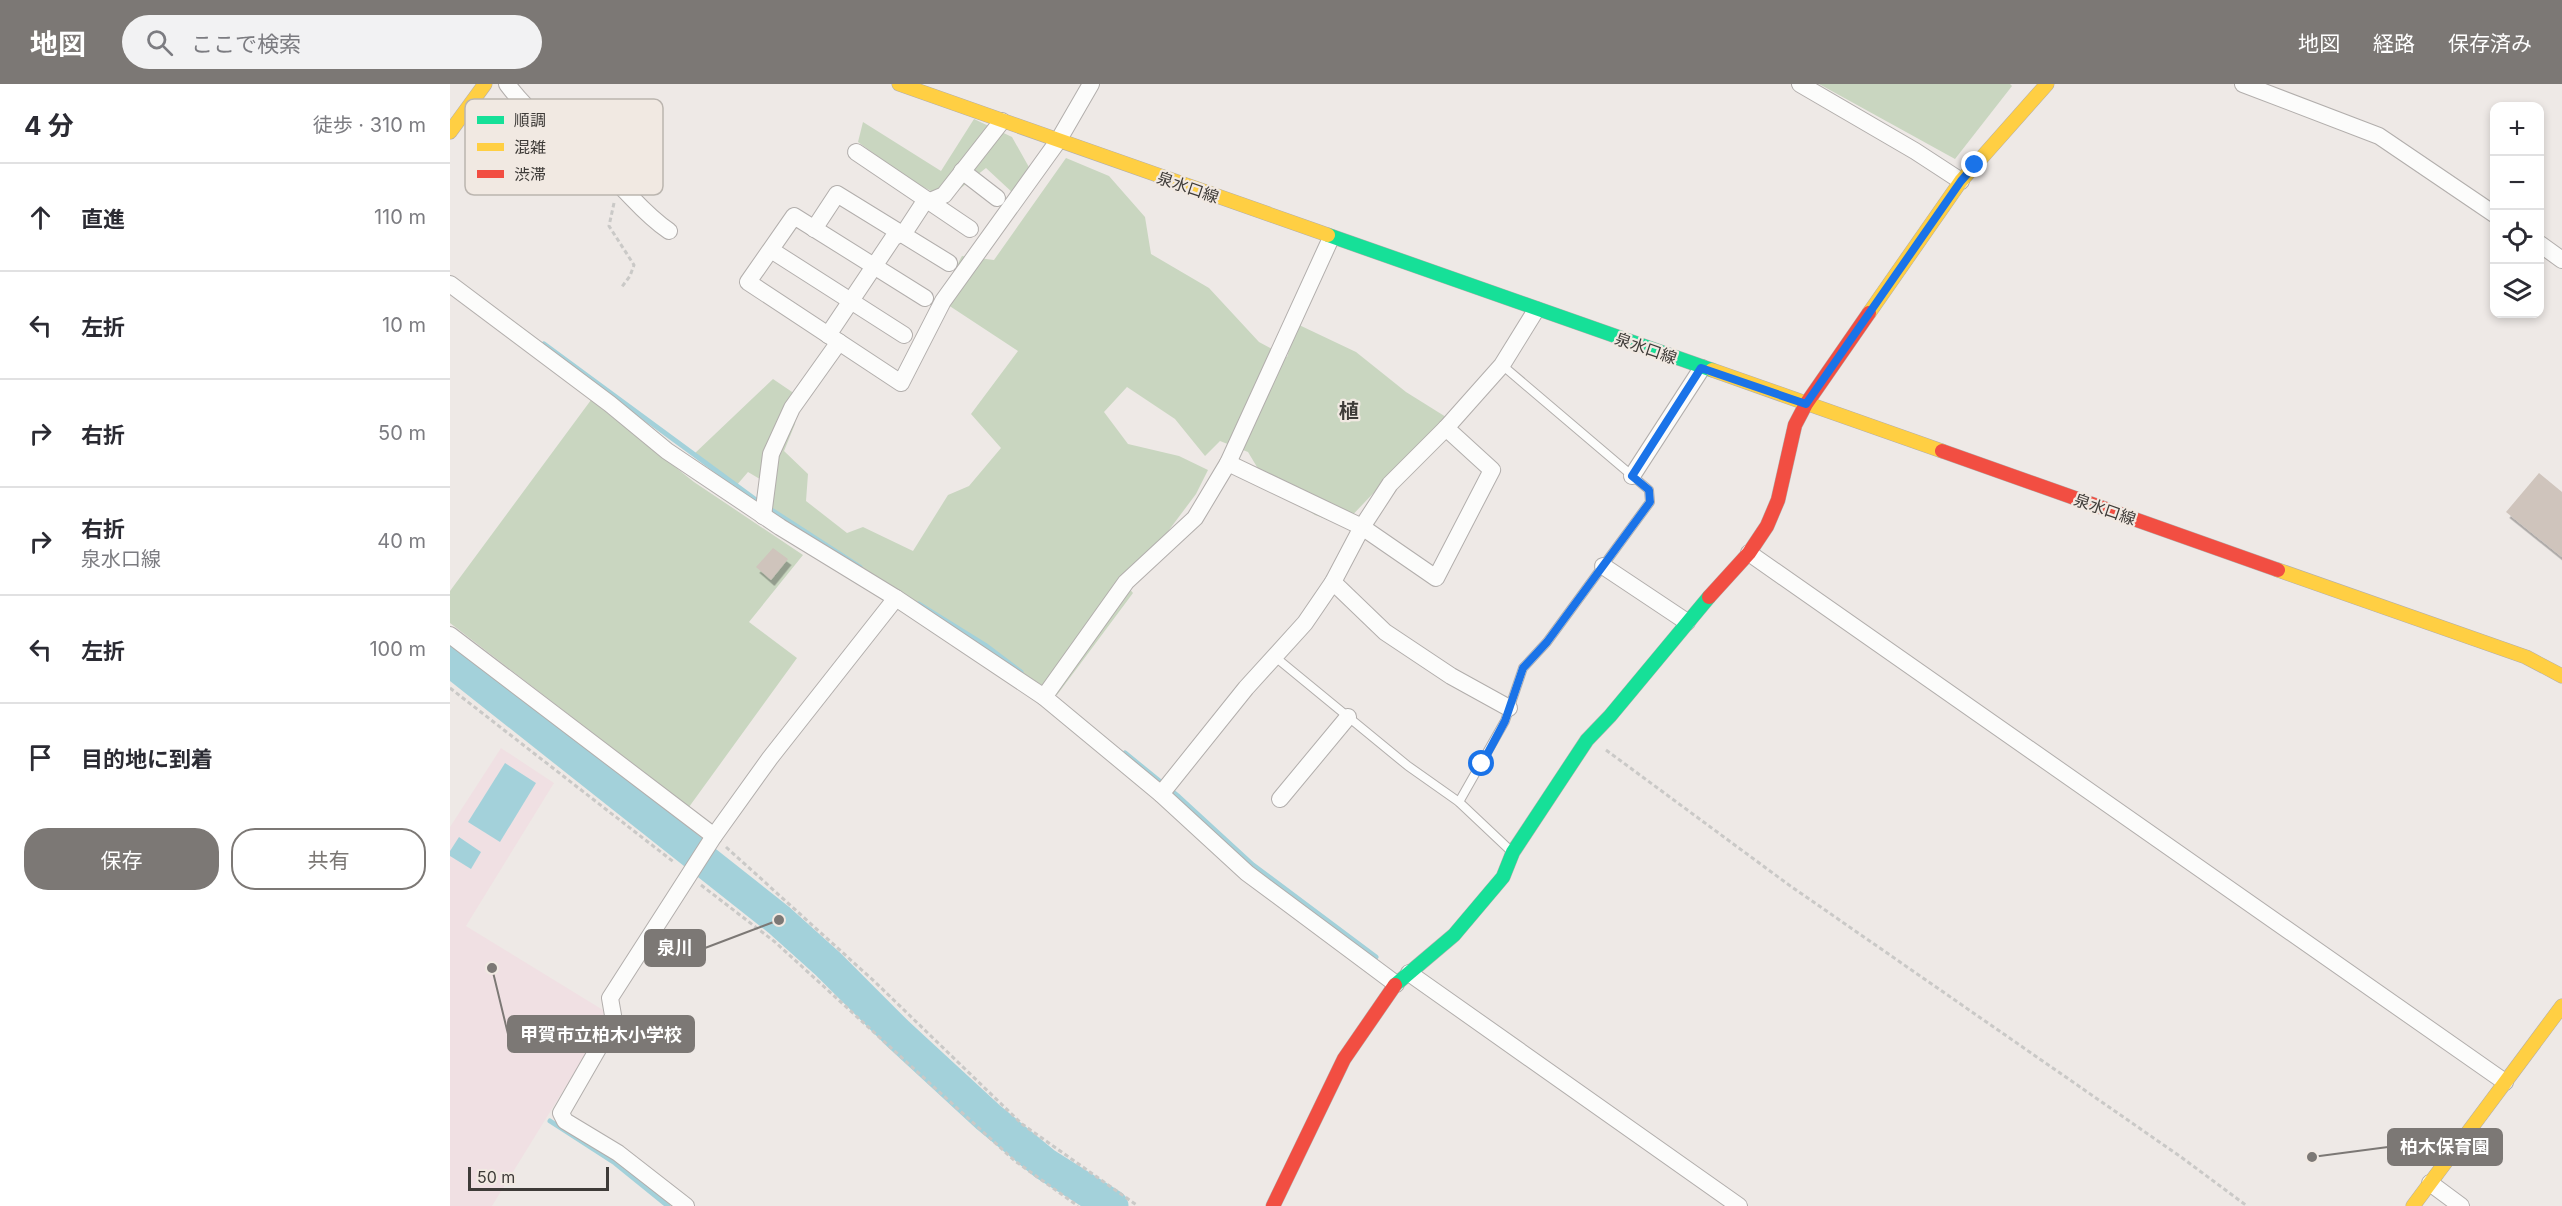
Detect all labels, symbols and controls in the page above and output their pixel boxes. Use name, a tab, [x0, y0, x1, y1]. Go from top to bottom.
search box	[122, 15, 542, 69]
icon: search	[143, 26, 176, 59]
text: 地図	[30, 27, 86, 61]
text: ここで検索	[191, 31, 301, 57]
text: 地図	[2298, 31, 2340, 56]
text: 経路	[2373, 31, 2415, 56]
text: 保存済み	[2448, 31, 2532, 56]
legend	[465, 99, 663, 195]
map controls	[2490, 102, 2544, 318]
button: +	[2490, 102, 2544, 156]
text: 4 分	[24, 110, 74, 141]
text: 順調	[514, 110, 546, 130]
text: 徒歩 · 310 m	[313, 113, 426, 137]
text: 混雑	[514, 137, 546, 157]
route end	[1961, 151, 1987, 177]
button: −	[2490, 156, 2544, 210]
text: 渋滞	[514, 164, 546, 184]
street label: 泉水口線	[1154, 167, 1222, 207]
icon: ahead	[24, 201, 57, 234]
text: 110 m	[374, 205, 426, 229]
text: 直進	[81, 206, 125, 232]
button: locate	[2490, 210, 2544, 264]
button: layers	[2490, 264, 2544, 318]
icon: left	[24, 309, 57, 342]
text: 10 m	[382, 313, 426, 337]
text: 左折	[81, 314, 125, 340]
street label: 泉水口線	[1612, 328, 1680, 368]
district label: 植	[1339, 399, 1359, 423]
icon: right	[24, 417, 57, 450]
text: 50 m	[378, 421, 426, 445]
text: 右折	[81, 422, 125, 448]
street label: 泉水口線	[2071, 489, 2139, 529]
text: 右折	[81, 516, 125, 542]
icon: right	[24, 525, 57, 558]
text: 40 m	[377, 529, 426, 553]
text: 泉水口線	[81, 547, 161, 571]
icon: left	[24, 633, 57, 666]
text: 100 m	[369, 637, 426, 661]
text: 左折	[81, 638, 125, 664]
icon: arrive	[24, 741, 57, 774]
text: 目的地に到着	[81, 746, 213, 772]
route start	[1468, 750, 1494, 776]
button: 保存	[24, 828, 219, 890]
button: 共有	[231, 828, 426, 890]
callout: 泉川	[645, 930, 705, 966]
text: 泉川	[657, 937, 693, 958]
callout: 甲賀市立柏木小学校	[508, 1016, 694, 1052]
text: 甲賀市立柏木小学校	[520, 1024, 682, 1045]
callout: 柏木保育園	[2388, 1129, 2502, 1165]
text: 柏木保育園	[2400, 1136, 2490, 1157]
scale bar	[468, 1164, 609, 1192]
text: 50 m	[477, 1167, 515, 1187]

